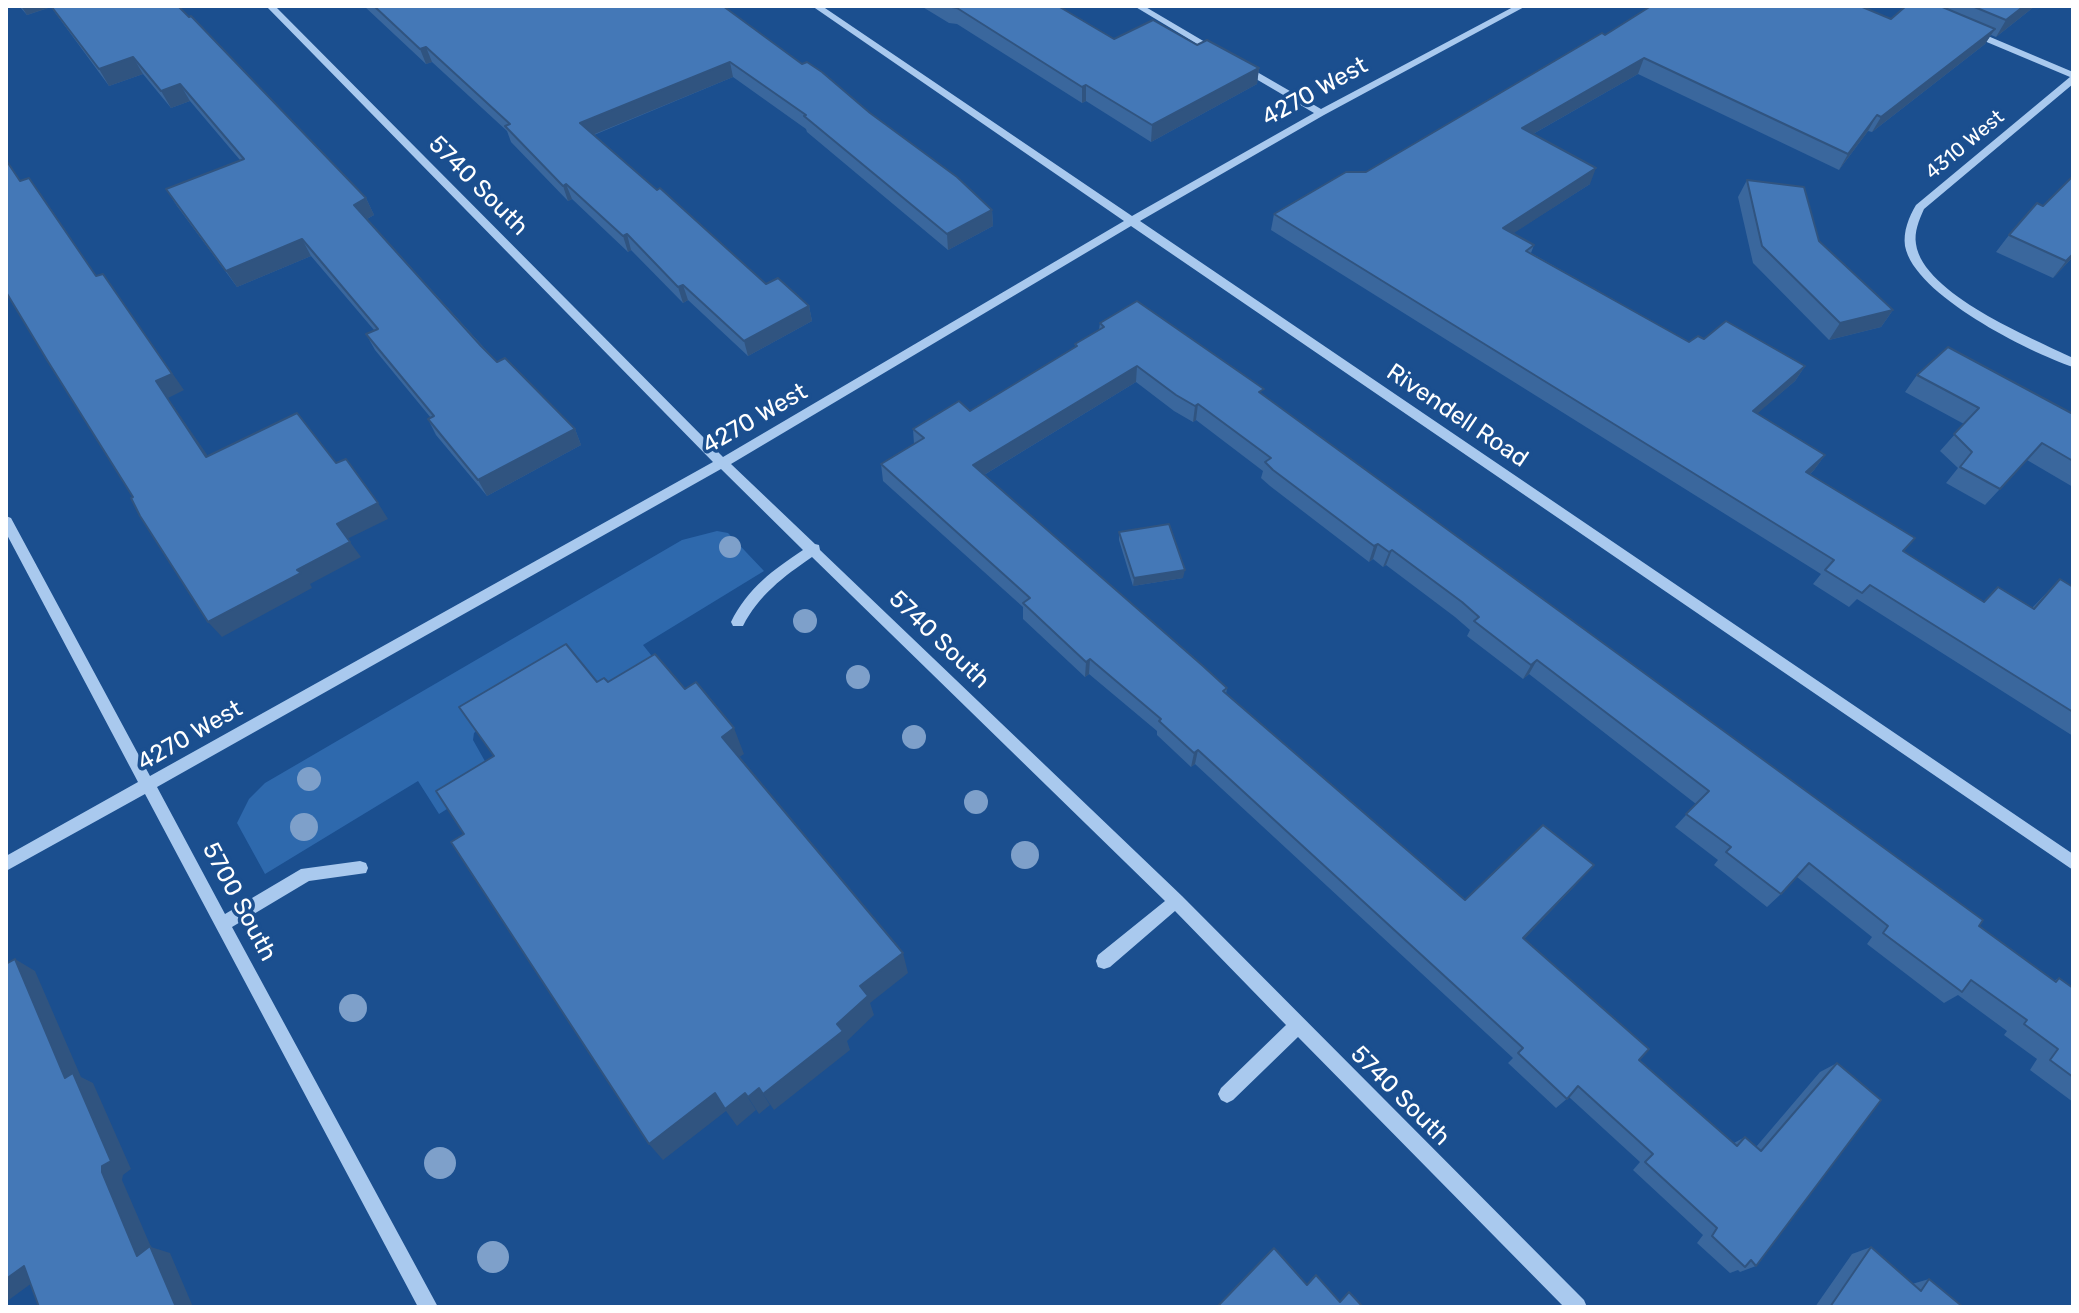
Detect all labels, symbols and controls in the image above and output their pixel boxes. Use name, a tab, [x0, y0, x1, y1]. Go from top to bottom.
street label: 4270 West	[1257, 51, 1373, 133]
street label: 4310 West	[1921, 105, 2009, 185]
street label: 5740 South	[422, 130, 534, 242]
street label: Rivendell Road	[1381, 358, 1533, 474]
street label: 4270 West	[697, 377, 813, 461]
street label: 5740 South	[883, 585, 995, 695]
street label: 4270 West	[132, 694, 248, 778]
street label: 5700 South	[196, 838, 282, 966]
street label: 5740 South	[1344, 1040, 1456, 1152]

